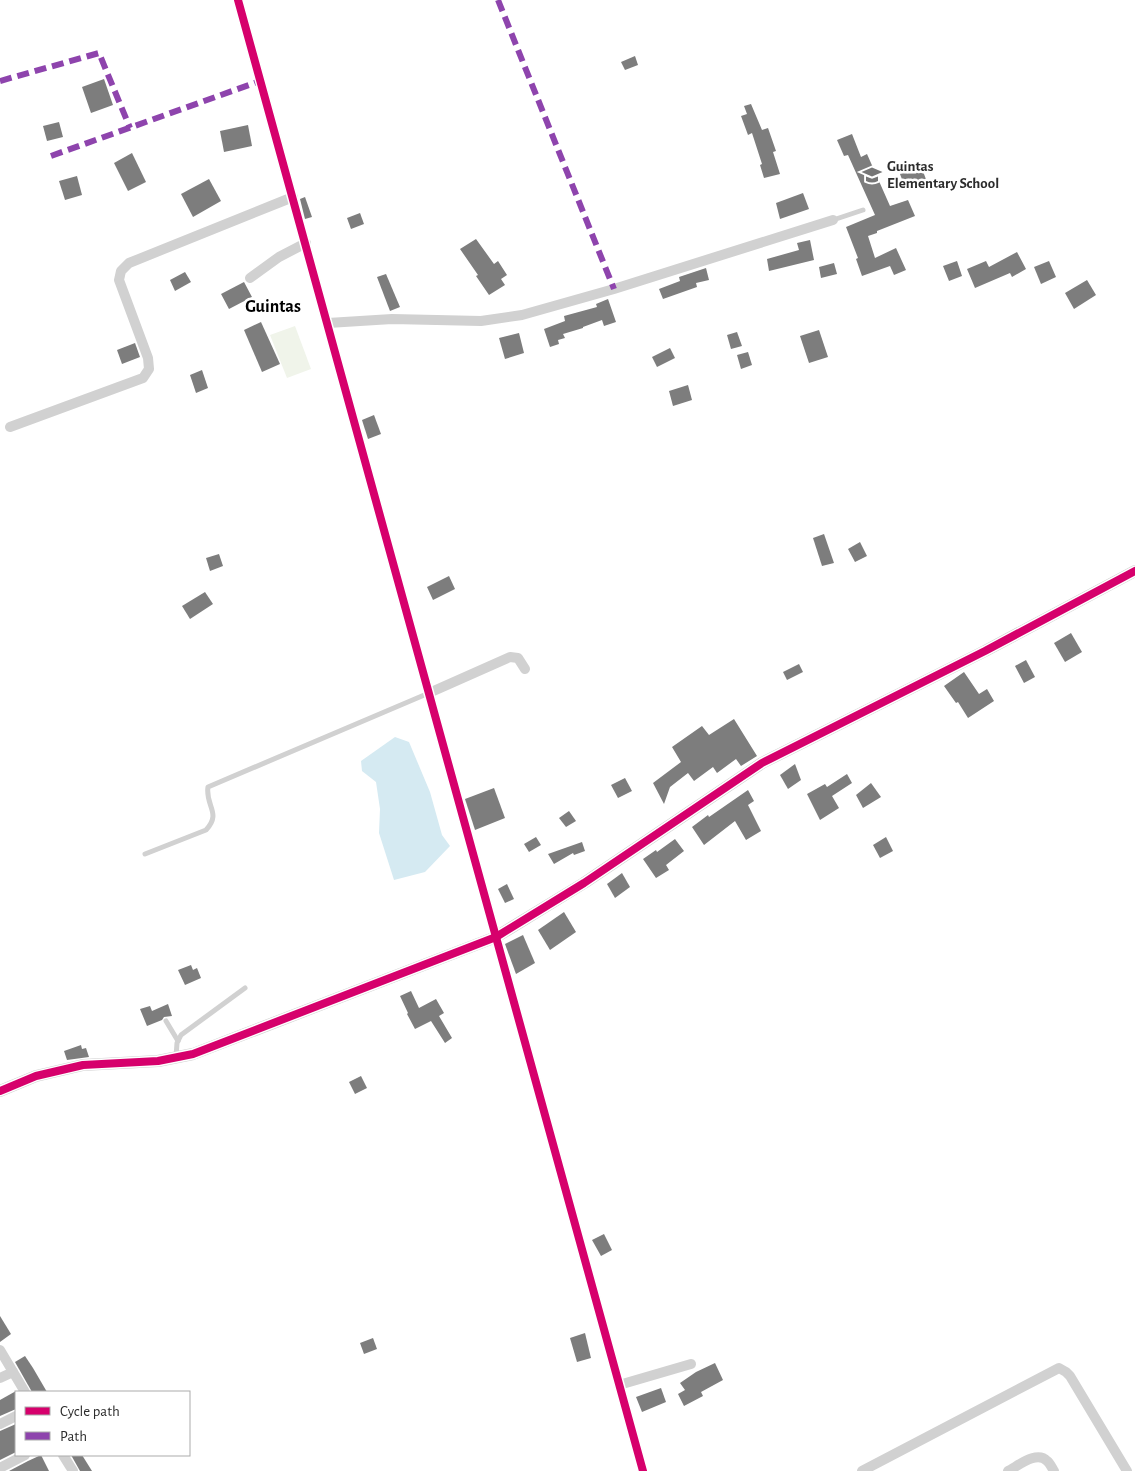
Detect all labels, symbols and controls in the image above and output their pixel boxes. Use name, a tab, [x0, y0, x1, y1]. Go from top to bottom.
place label: Guintas Elementary School	[887, 159, 999, 191]
school or university icon: Guintas Elementary School	[861, 164, 883, 186]
district label: Guintas	[245, 298, 301, 316]
legend	[15, 1391, 190, 1456]
text: Cycle path	[60, 1404, 120, 1419]
text: Path	[60, 1429, 87, 1444]

